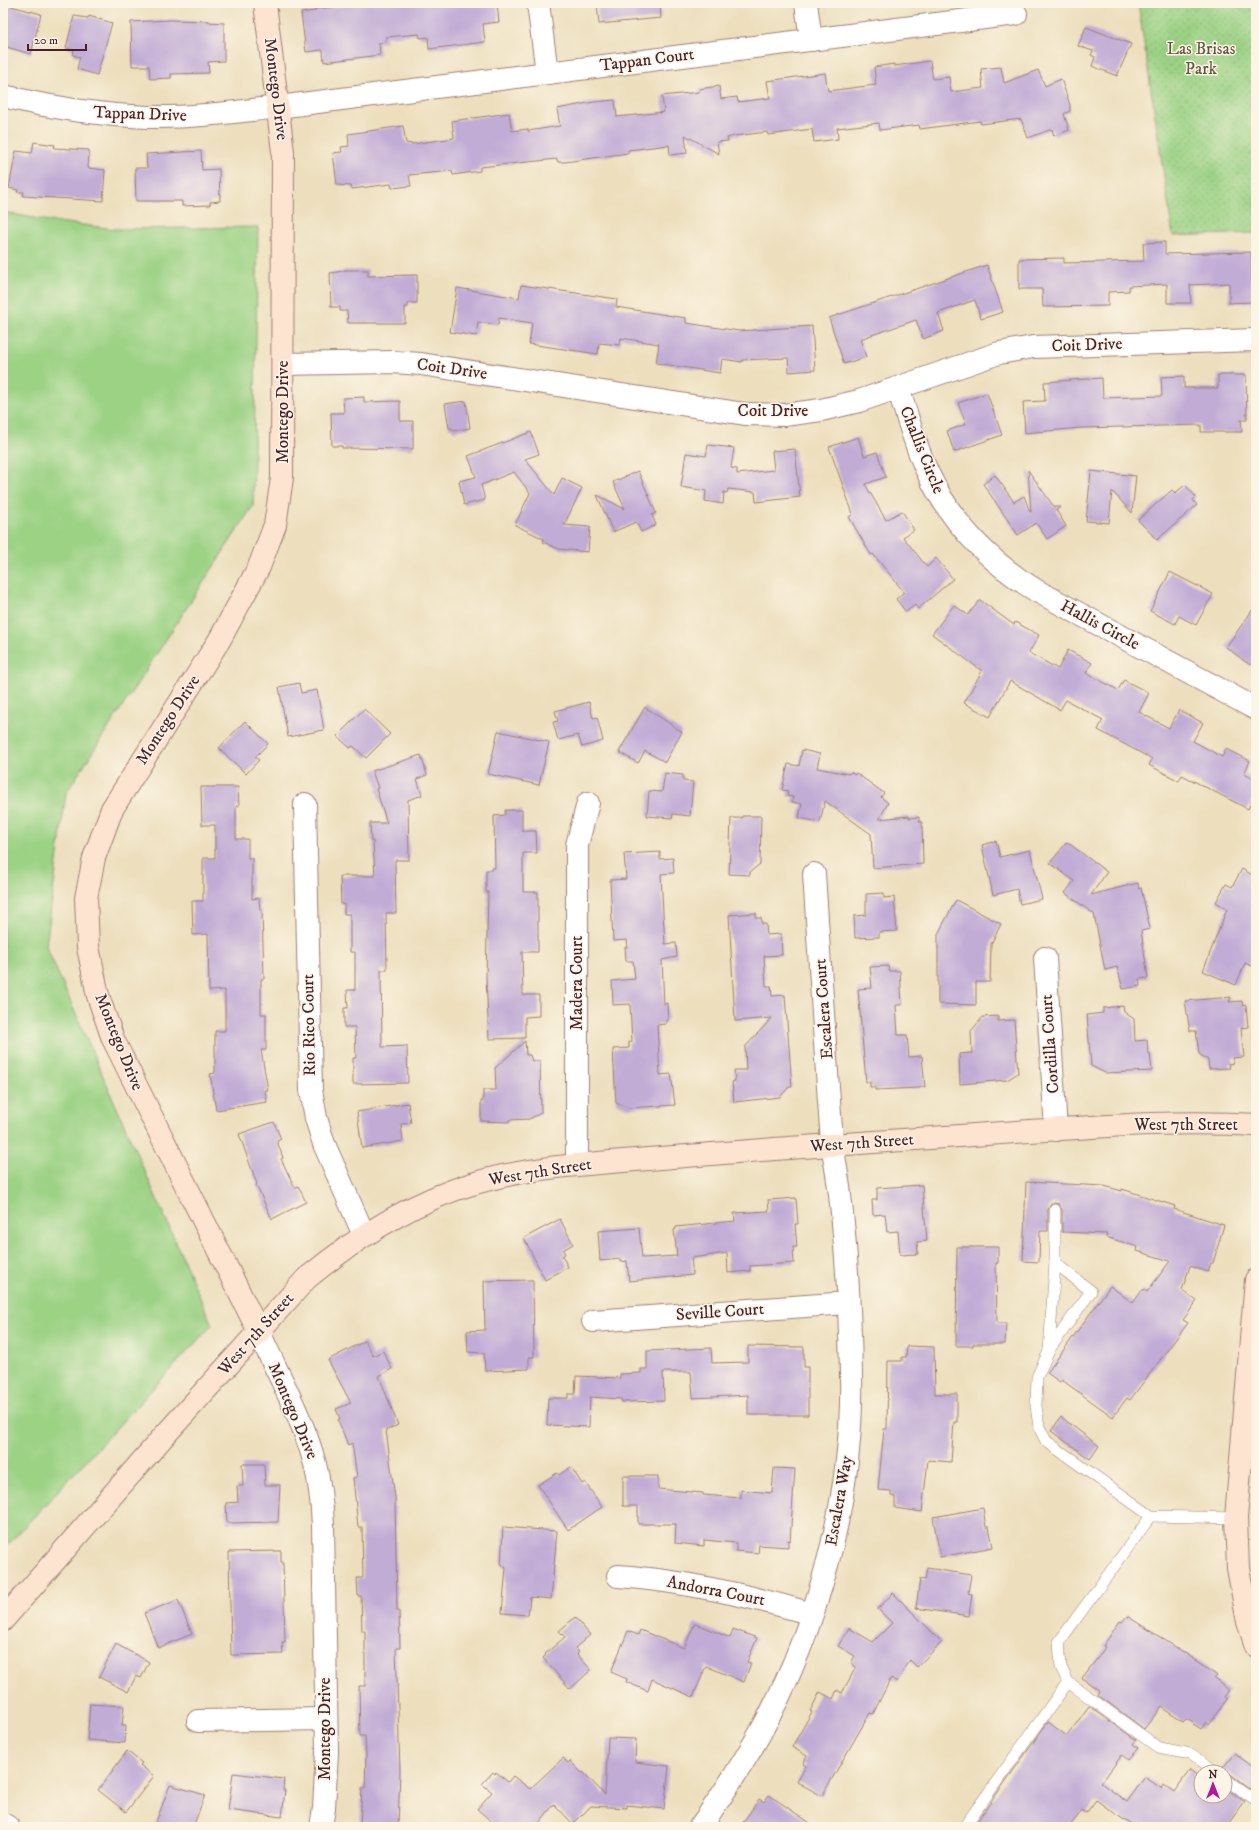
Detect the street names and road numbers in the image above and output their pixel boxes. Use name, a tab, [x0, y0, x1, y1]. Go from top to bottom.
street label: Montego Drive	[259, 37, 293, 141]
street label: Tappan Court	[599, 43, 696, 77]
street label: Tappan Drive	[93, 101, 187, 127]
street label: Coit Drive	[1051, 333, 1123, 357]
street label: Coit Drive	[415, 353, 489, 385]
street label: Montego Drive	[272, 361, 294, 463]
street label: Coit Drive	[738, 400, 808, 422]
street label: Challis Circle	[894, 403, 950, 497]
street label: Hallis Circle	[1057, 595, 1143, 655]
street label: Montego Drive	[131, 671, 205, 769]
street label: Madera Court	[566, 935, 588, 1031]
street label: Escalera Court	[809, 957, 838, 1060]
street label: Rio Rico Court	[297, 973, 321, 1076]
street label: Montego Drive	[90, 990, 148, 1094]
street label: Cordilla Court	[1036, 993, 1064, 1094]
street label: West 7th Street	[1133, 1114, 1238, 1136]
street label: West 7th Street	[808, 1128, 915, 1158]
street label: West 7th Street	[486, 1153, 593, 1191]
street label: West 7th Street	[212, 1288, 299, 1381]
street label: Seville Court	[675, 1298, 765, 1326]
street label: Montego Drive	[263, 1359, 323, 1463]
street label: Escalera Way	[820, 1453, 858, 1548]
street label: Andorra Court	[665, 1571, 767, 1611]
street label: Montego Drive	[314, 1678, 336, 1780]

